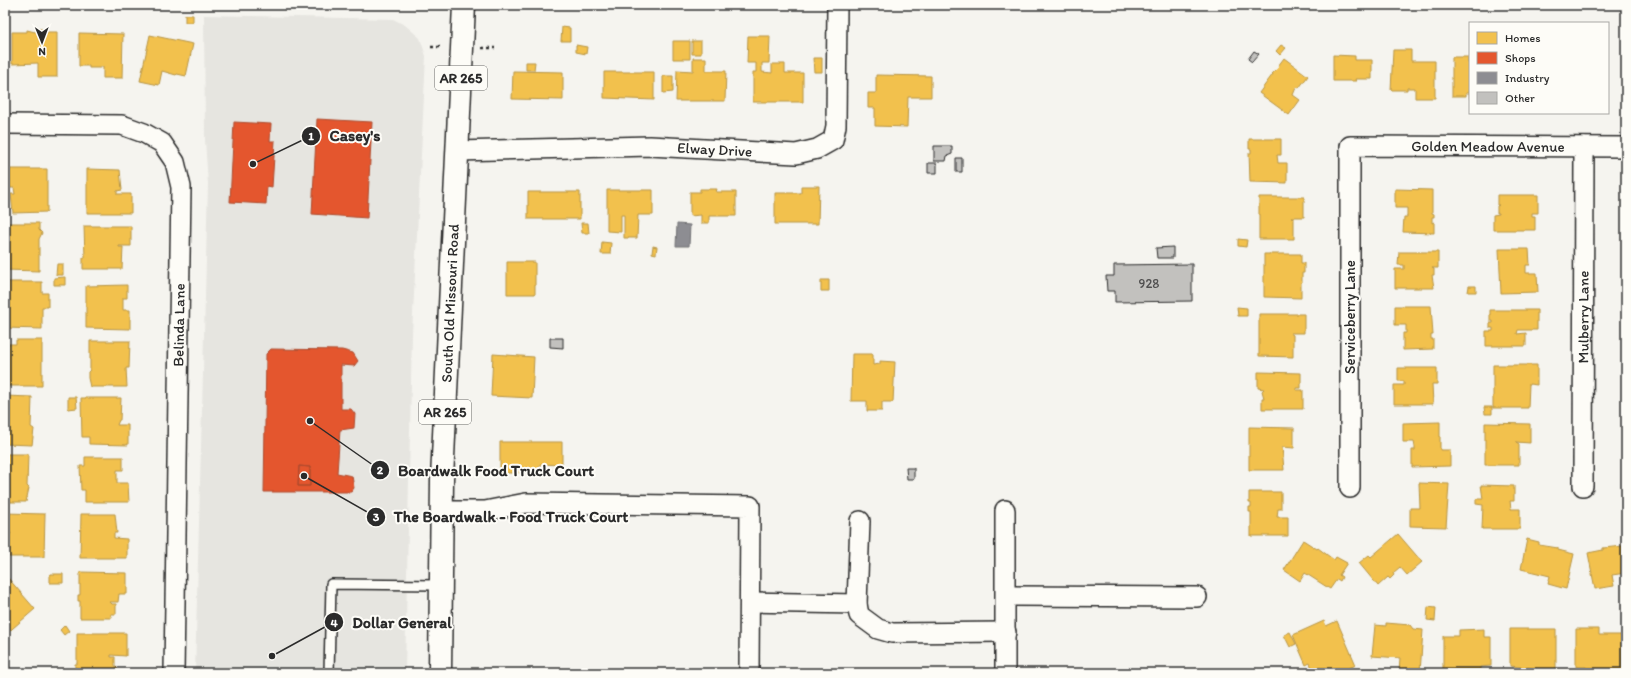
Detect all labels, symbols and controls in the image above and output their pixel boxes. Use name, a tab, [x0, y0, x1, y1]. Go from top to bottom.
north arrow	[22, 22, 62, 62]
legend	[1469, 22, 1609, 114]
text: Homes	[1505, 31, 1541, 45]
text: N	[38, 45, 46, 58]
text: Shops	[1505, 51, 1536, 65]
road number: AR 265	[435, 66, 487, 90]
text: Industry	[1505, 71, 1550, 85]
text: Other	[1505, 91, 1535, 105]
callout: Casey's	[301, 122, 389, 150]
text: Casey's	[329, 126, 381, 146]
text: 1	[308, 129, 314, 143]
street label: Golden Meadow Avenue	[1411, 137, 1565, 156]
street label: Elway Drive	[677, 139, 753, 161]
street label: South Old Missouri Road	[437, 224, 463, 383]
street label: Serviceberry Lane	[1341, 260, 1359, 374]
street label: Mulberry Lane	[1574, 271, 1593, 363]
house number: 928	[1139, 276, 1159, 291]
street label: Belinda Lane	[169, 283, 189, 367]
road number: AR 265	[419, 400, 471, 424]
callout: Boardwalk Food Truck Court	[370, 456, 601, 484]
text: Boardwalk Food Truck Court	[398, 461, 594, 480]
text: 2	[377, 463, 384, 477]
callout: The Boardwalk - Food Truck Court	[366, 503, 636, 531]
text: The Boardwalk - Food Truck Court	[393, 507, 628, 526]
text: 3	[373, 510, 380, 524]
callout: Dollar General	[324, 608, 460, 636]
text: Dollar General	[352, 613, 452, 632]
text: 4	[330, 616, 338, 630]

